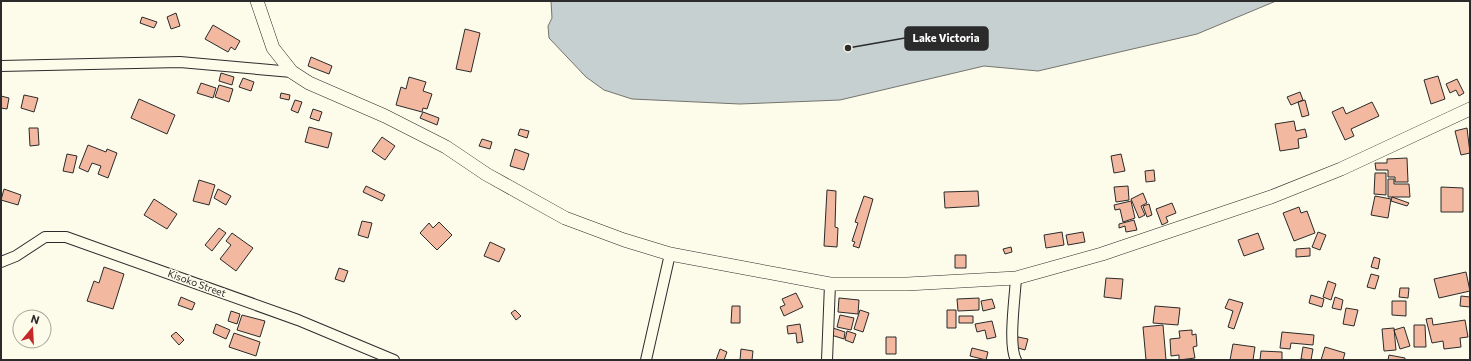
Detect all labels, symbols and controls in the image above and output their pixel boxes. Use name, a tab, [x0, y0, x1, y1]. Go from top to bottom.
callout: Lake Victoria	[905, 27, 988, 50]
text: Lake Victoria	[913, 31, 980, 44]
street label: Kisoko Street	[166, 267, 228, 299]
north arrow	[12, 309, 52, 349]
text: N	[29, 312, 41, 326]

